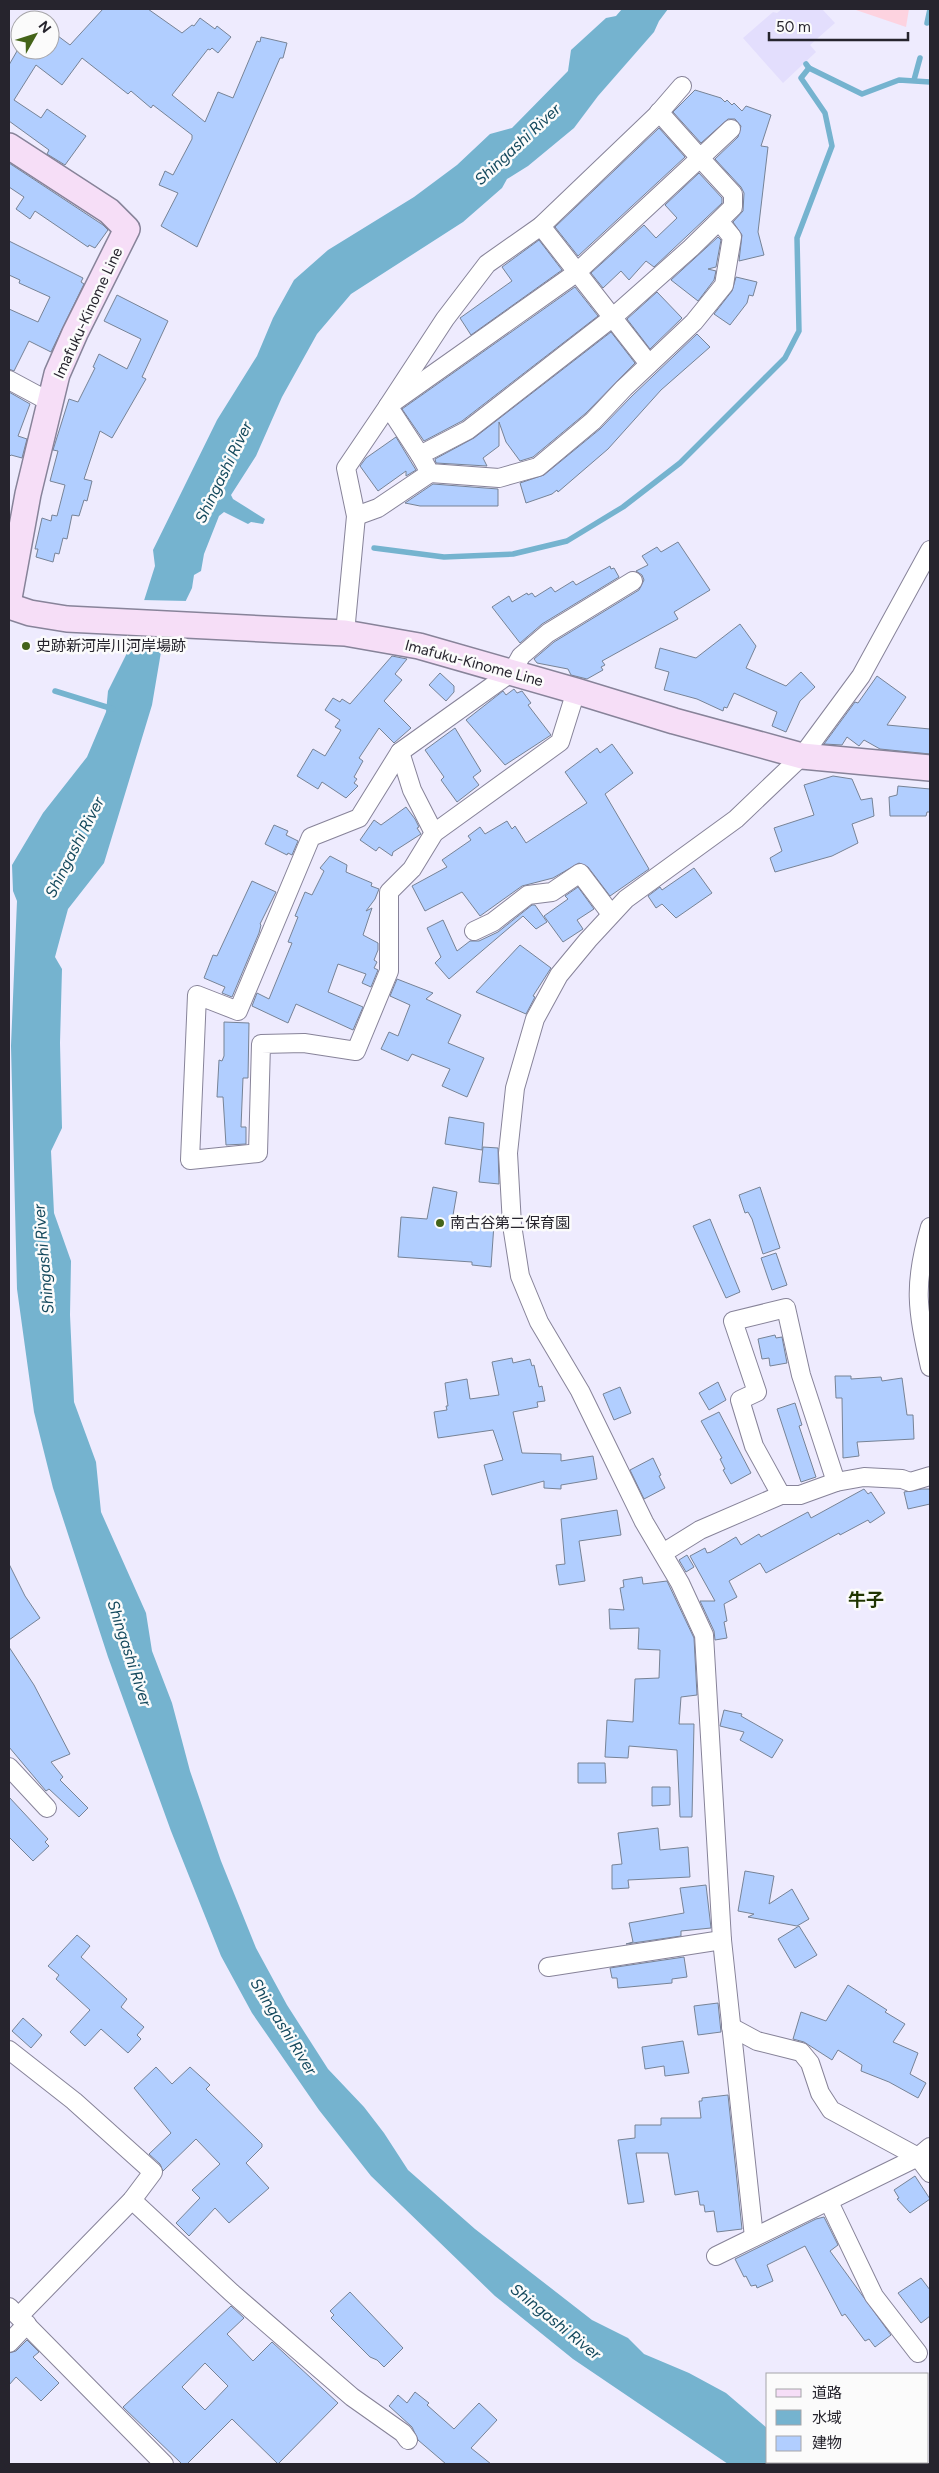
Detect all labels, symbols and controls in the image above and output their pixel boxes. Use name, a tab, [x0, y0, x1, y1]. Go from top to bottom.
north arrow	[10, 10, 60, 60]
scale bar	[769, 10, 908, 42]
text: N	[35, 18, 55, 37]
text: 50 m	[776, 18, 811, 36]
water label: Shingashi River	[470, 99, 565, 189]
street label: Imafuku-Kinome Line	[50, 245, 126, 381]
water label: Shingashi River	[191, 418, 256, 526]
street label: Imafuku-Kinome Line	[403, 636, 545, 690]
place label: 史跡新河岸川河岸場跡	[36, 637, 186, 655]
marker: 史跡新河岸川河岸場跡	[20, 640, 32, 652]
water label: Shingashi River	[41, 793, 108, 901]
water label: Shingashi River	[29, 1203, 58, 1315]
place label: 南古谷第二保育園	[450, 1214, 570, 1232]
marker: 南古谷第二保育園	[434, 1217, 446, 1229]
district label: 牛子	[848, 1589, 884, 1611]
water label: Shingashi River	[103, 1598, 156, 1709]
water label: Shingashi River	[246, 1974, 321, 2079]
water label: Shingashi River	[507, 2279, 605, 2364]
legend	[766, 2373, 929, 2463]
text: 道路	[812, 2384, 842, 2402]
text: 水域	[812, 2409, 842, 2427]
text: 建物	[812, 2434, 842, 2452]

